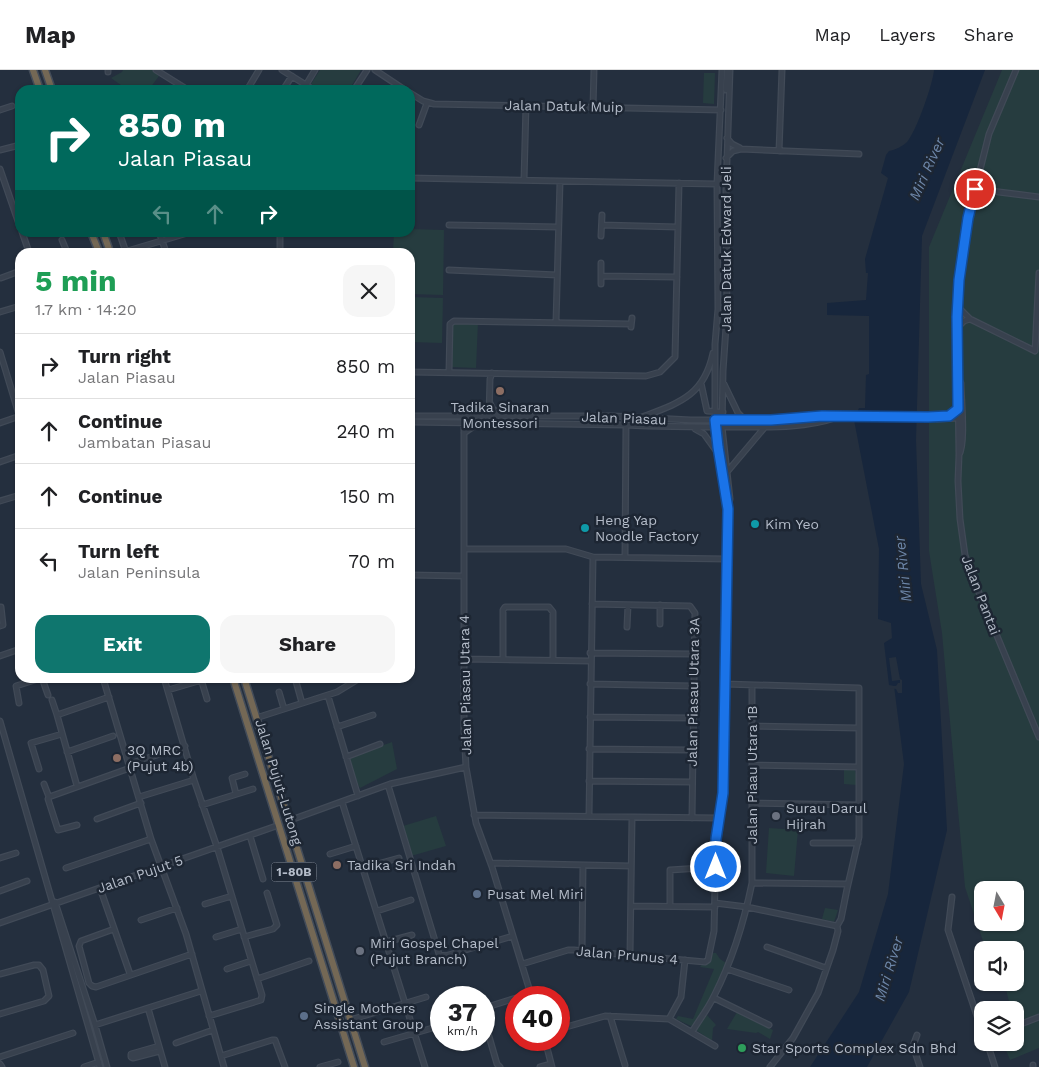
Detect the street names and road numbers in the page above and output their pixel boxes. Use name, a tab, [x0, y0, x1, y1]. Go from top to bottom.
street label: Jalan Datuk Muip	[504, 97, 624, 115]
street label: Jalan Datuk Edward Jeli	[718, 166, 734, 332]
street label: Jalan Piasau	[581, 409, 667, 427]
street label: Jalan Pantai	[959, 553, 1003, 637]
street label: Jalan Piasau Utara 4	[456, 615, 474, 755]
street label: Jalan Piasau Utara 3A	[684, 617, 702, 767]
street label: Jalan Piaau Utara 1B	[744, 706, 760, 844]
street label: Jalan Pujut-Lutong	[252, 717, 306, 847]
street label: Jalan Pujut 5	[95, 852, 185, 896]
road number: 1-80B	[272, 862, 316, 882]
street label: Jalan Prunus 4	[575, 943, 679, 967]

